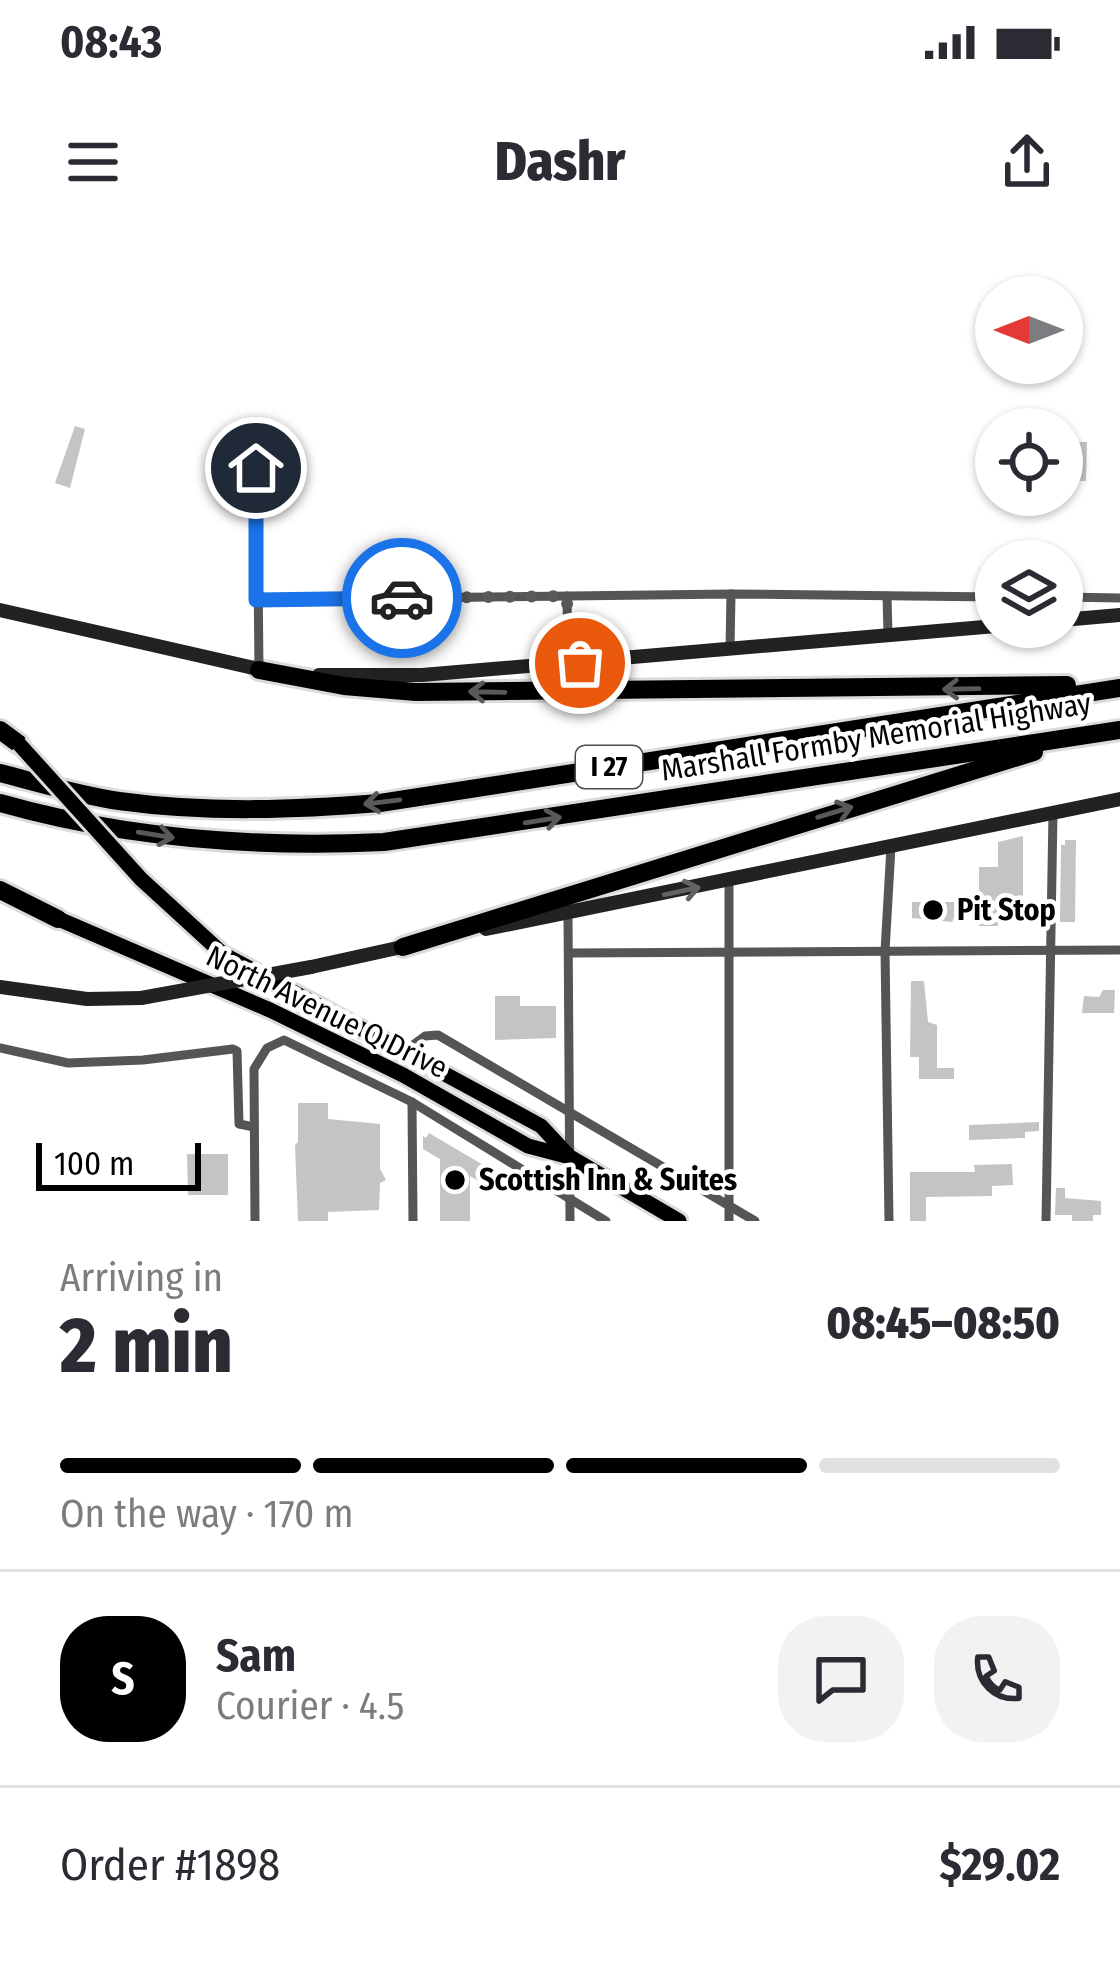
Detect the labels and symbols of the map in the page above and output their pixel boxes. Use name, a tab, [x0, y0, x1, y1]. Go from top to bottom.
north arrow	[975, 276, 1083, 384]
pin	[205, 417, 307, 519]
courier	[342, 538, 462, 658]
pin	[529, 612, 631, 714]
one-way arrow	[942, 677, 981, 700]
one-way arrow	[468, 681, 507, 704]
street label: Marshall Formby Memorial Highway	[659, 685, 1094, 789]
road number: I 27	[576, 746, 642, 788]
one-way arrow	[363, 791, 402, 813]
one-way arrow	[815, 800, 853, 822]
one-way arrow	[523, 808, 562, 831]
one-way arrow	[135, 824, 174, 847]
one-way arrow	[662, 878, 700, 901]
place label: Pit Stop	[957, 892, 1056, 928]
marker: Pit Stop	[920, 897, 946, 923]
street label: North Avenue Q Drive	[201, 938, 453, 1086]
scale bar	[36, 1137, 201, 1190]
place label: Scottish Inn & Suites	[479, 1162, 737, 1198]
marker: Scottish Inn & Suites	[442, 1167, 468, 1193]

